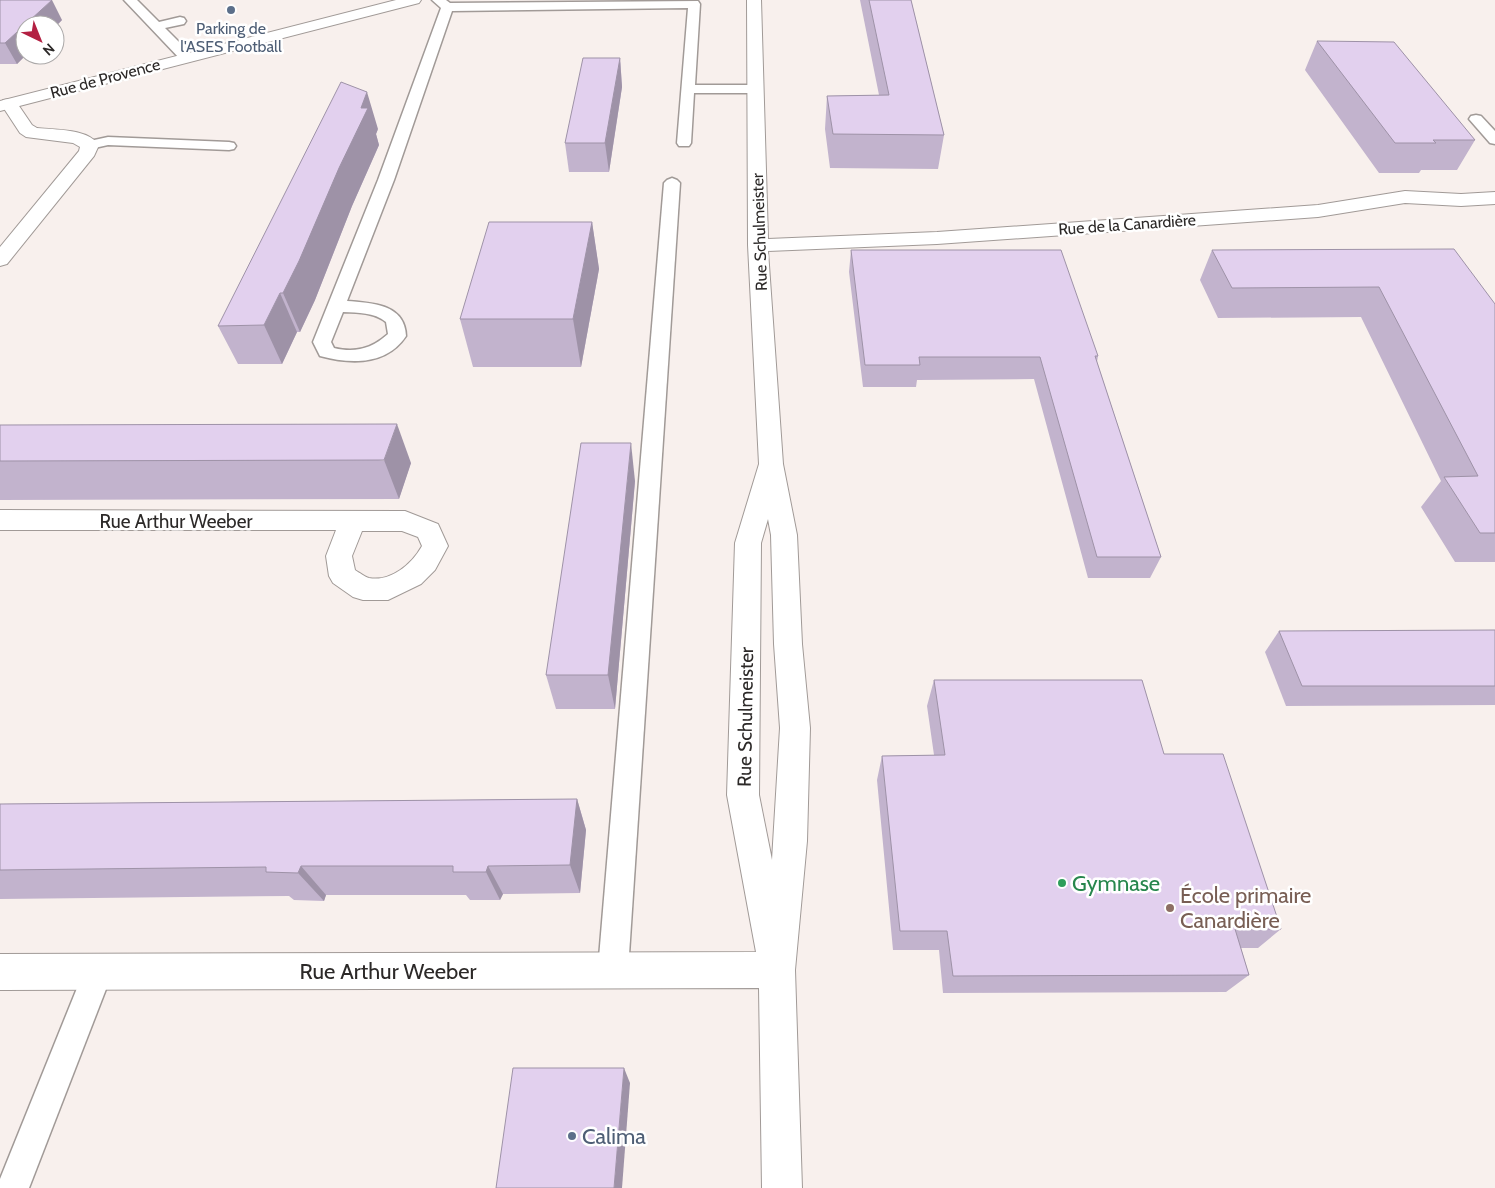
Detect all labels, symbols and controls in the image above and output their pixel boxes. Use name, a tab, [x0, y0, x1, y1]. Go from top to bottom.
marker: Parking de l'ASES Football	[225, 4, 237, 16]
north arrow	[15, 15, 65, 65]
place label: Parking de l'ASES Football	[180, 19, 282, 56]
text: N	[39, 40, 59, 59]
street label: Rue de Provence	[48, 55, 162, 102]
street label: Rue Schulmeister	[748, 172, 771, 291]
street label: Rue de la Canardière	[1058, 210, 1196, 239]
street label: Rue Arthur Weeber	[100, 510, 252, 533]
street label: Rue Schulmeister	[733, 647, 758, 787]
place label: Gymnase	[1072, 870, 1160, 897]
marker: Gymnase	[1056, 877, 1068, 889]
place label: École primaire Canardière	[1180, 882, 1311, 934]
marker: École primaire Canardière	[1164, 902, 1176, 914]
street label: Rue Arthur Weeber	[300, 958, 477, 985]
place label: Calima	[582, 1123, 646, 1150]
marker: Calima	[566, 1130, 578, 1142]

